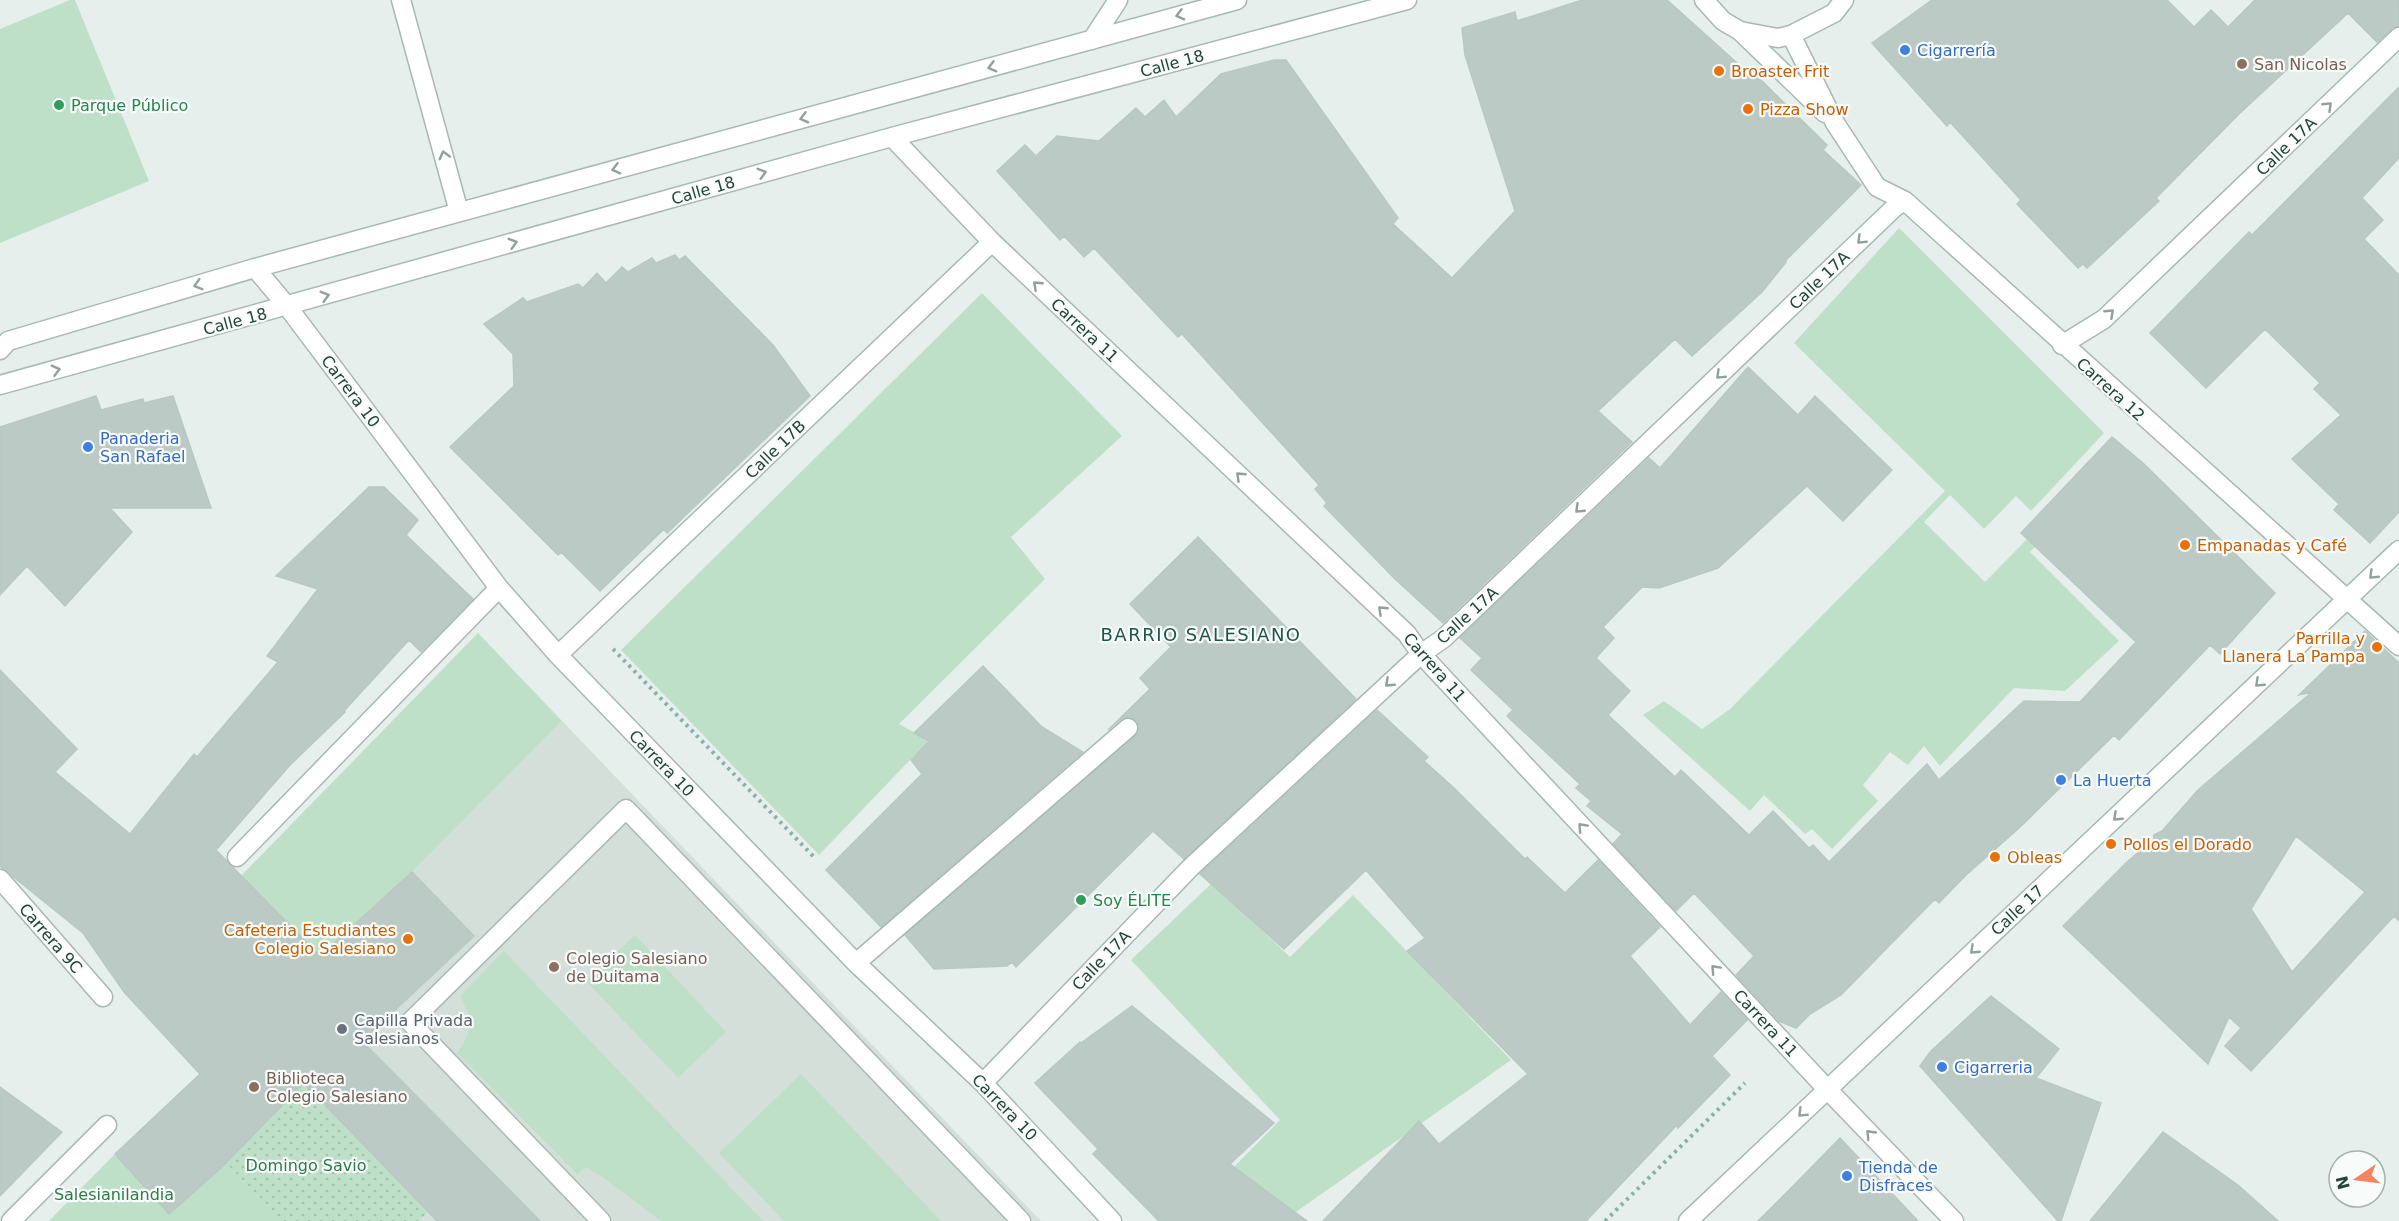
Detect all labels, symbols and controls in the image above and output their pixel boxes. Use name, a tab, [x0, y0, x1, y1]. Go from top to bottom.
one-way arrow	[1175, 8, 1185, 21]
place label: Cigarrería	[1917, 41, 1996, 60]
marker: Cigarrería	[1898, 43, 1912, 57]
street label: Calle 18	[1138, 46, 1206, 81]
place label: San Nicolas	[2254, 55, 2347, 74]
marker: San Nicolas	[2235, 57, 2249, 71]
one-way arrow	[987, 59, 997, 72]
place label: Broaster Frit	[1731, 62, 1829, 81]
marker: Broaster Frit	[1712, 64, 1726, 78]
place label: Parque Público	[71, 96, 188, 115]
marker: Parque Público	[52, 98, 66, 112]
place label: Pizza Show	[1760, 100, 1849, 119]
marker: Pizza Show	[1741, 102, 1755, 116]
one-way arrow	[2320, 102, 2331, 113]
one-way arrow	[799, 111, 810, 123]
street label: Calle 17A	[2252, 113, 2320, 180]
one-way arrow	[438, 150, 451, 160]
one-way arrow	[611, 162, 622, 174]
one-way arrow	[756, 168, 766, 181]
street label: Calle 18	[669, 172, 737, 209]
one-way arrow	[1858, 233, 1868, 244]
one-way arrow	[507, 238, 518, 250]
street label: Calle 17A	[1785, 247, 1853, 314]
one-way arrow	[194, 278, 204, 290]
one-way arrow	[1034, 281, 1044, 292]
one-way arrow	[320, 290, 330, 303]
street label: Carrera 11	[1047, 294, 1122, 366]
street label: Calle 18	[201, 304, 269, 339]
one-way arrow	[2104, 309, 2114, 320]
street label: Carrera 10	[317, 352, 384, 431]
street label: Carrera 12	[2073, 354, 2149, 425]
one-way arrow	[51, 365, 61, 377]
one-way arrow	[1717, 367, 1728, 378]
street label: Calle 17B	[741, 416, 809, 483]
place label: Panaderia San Rafael	[100, 429, 185, 466]
marker: Panaderia San Rafael	[81, 440, 95, 454]
one-way arrow	[1237, 473, 1248, 484]
one-way arrow	[1576, 502, 1587, 513]
place label: Empanadas y Café	[2197, 536, 2347, 555]
marker: Empanadas y Café	[2178, 538, 2192, 552]
one-way arrow	[2370, 568, 2380, 579]
street label: Calle 17A	[1433, 583, 1502, 648]
one-way arrow	[1378, 606, 1389, 617]
district label: BARRIO SALESIANO	[1100, 624, 1302, 645]
street label: Carrera 11	[1400, 629, 1470, 706]
place label: Parrilla y Llanera La Pampa	[2222, 629, 2365, 666]
marker: Parrilla y Llanera La Pampa	[2370, 640, 2384, 654]
one-way arrow	[1385, 676, 1396, 687]
one-way arrow	[2255, 676, 2265, 687]
street label: Carrera 10	[625, 726, 698, 801]
place label: La Huerta	[2073, 771, 2151, 790]
marker: La Huerta	[2054, 773, 2068, 787]
one-way arrow	[2113, 810, 2123, 821]
one-way arrow	[1579, 823, 1590, 834]
place label: Pollos el Dorado	[2123, 835, 2252, 854]
marker: Pollos el Dorado	[2104, 837, 2118, 851]
place label: Obleas	[2007, 848, 2062, 867]
marker: Obleas	[1988, 850, 2002, 864]
street label: Calle 17	[1987, 881, 2048, 940]
place label: Soy ÉLITE	[1093, 891, 1171, 910]
marker: Soy ÉLITE	[1074, 893, 1088, 907]
street label: Carrera 9C	[15, 900, 86, 977]
place label: Cafeteria Estudiantes Colegio Salesiano	[224, 921, 396, 958]
street label: Calle 17A	[1068, 926, 1135, 994]
marker: Cafeteria Estudiantes Colegio Salesiano	[401, 932, 415, 946]
one-way arrow	[1971, 943, 1981, 954]
place label: Colegio Salesiano de Duitama	[566, 949, 708, 986]
marker: Colegio Salesiano de Duitama	[547, 960, 561, 974]
one-way arrow	[1712, 965, 1723, 976]
street label: Carrera 11	[1730, 986, 1802, 1061]
place label: Capilla Privada Salesianos	[354, 1011, 473, 1048]
marker: Capilla Privada Salesianos	[335, 1022, 349, 1036]
place label: Cigarreria	[1954, 1058, 2033, 1077]
marker: Cigarreria	[1935, 1060, 1949, 1074]
place label: Biblioteca Colegio Salesiano	[266, 1069, 408, 1106]
street label: Carrera 10	[968, 1070, 1041, 1145]
marker: Biblioteca Colegio Salesiano	[247, 1080, 261, 1094]
one-way arrow	[1798, 1105, 1809, 1116]
one-way arrow	[1866, 1130, 1877, 1141]
north arrow	[2327, 1149, 2387, 1209]
park label: Domingo Savio	[246, 1156, 366, 1175]
place label: Tienda de Disfraces	[1858, 1158, 1938, 1195]
marker: Tienda de Disfraces	[1840, 1169, 1854, 1183]
text: N	[2332, 1174, 2354, 1191]
park label: Salesianilandia	[54, 1185, 174, 1204]

